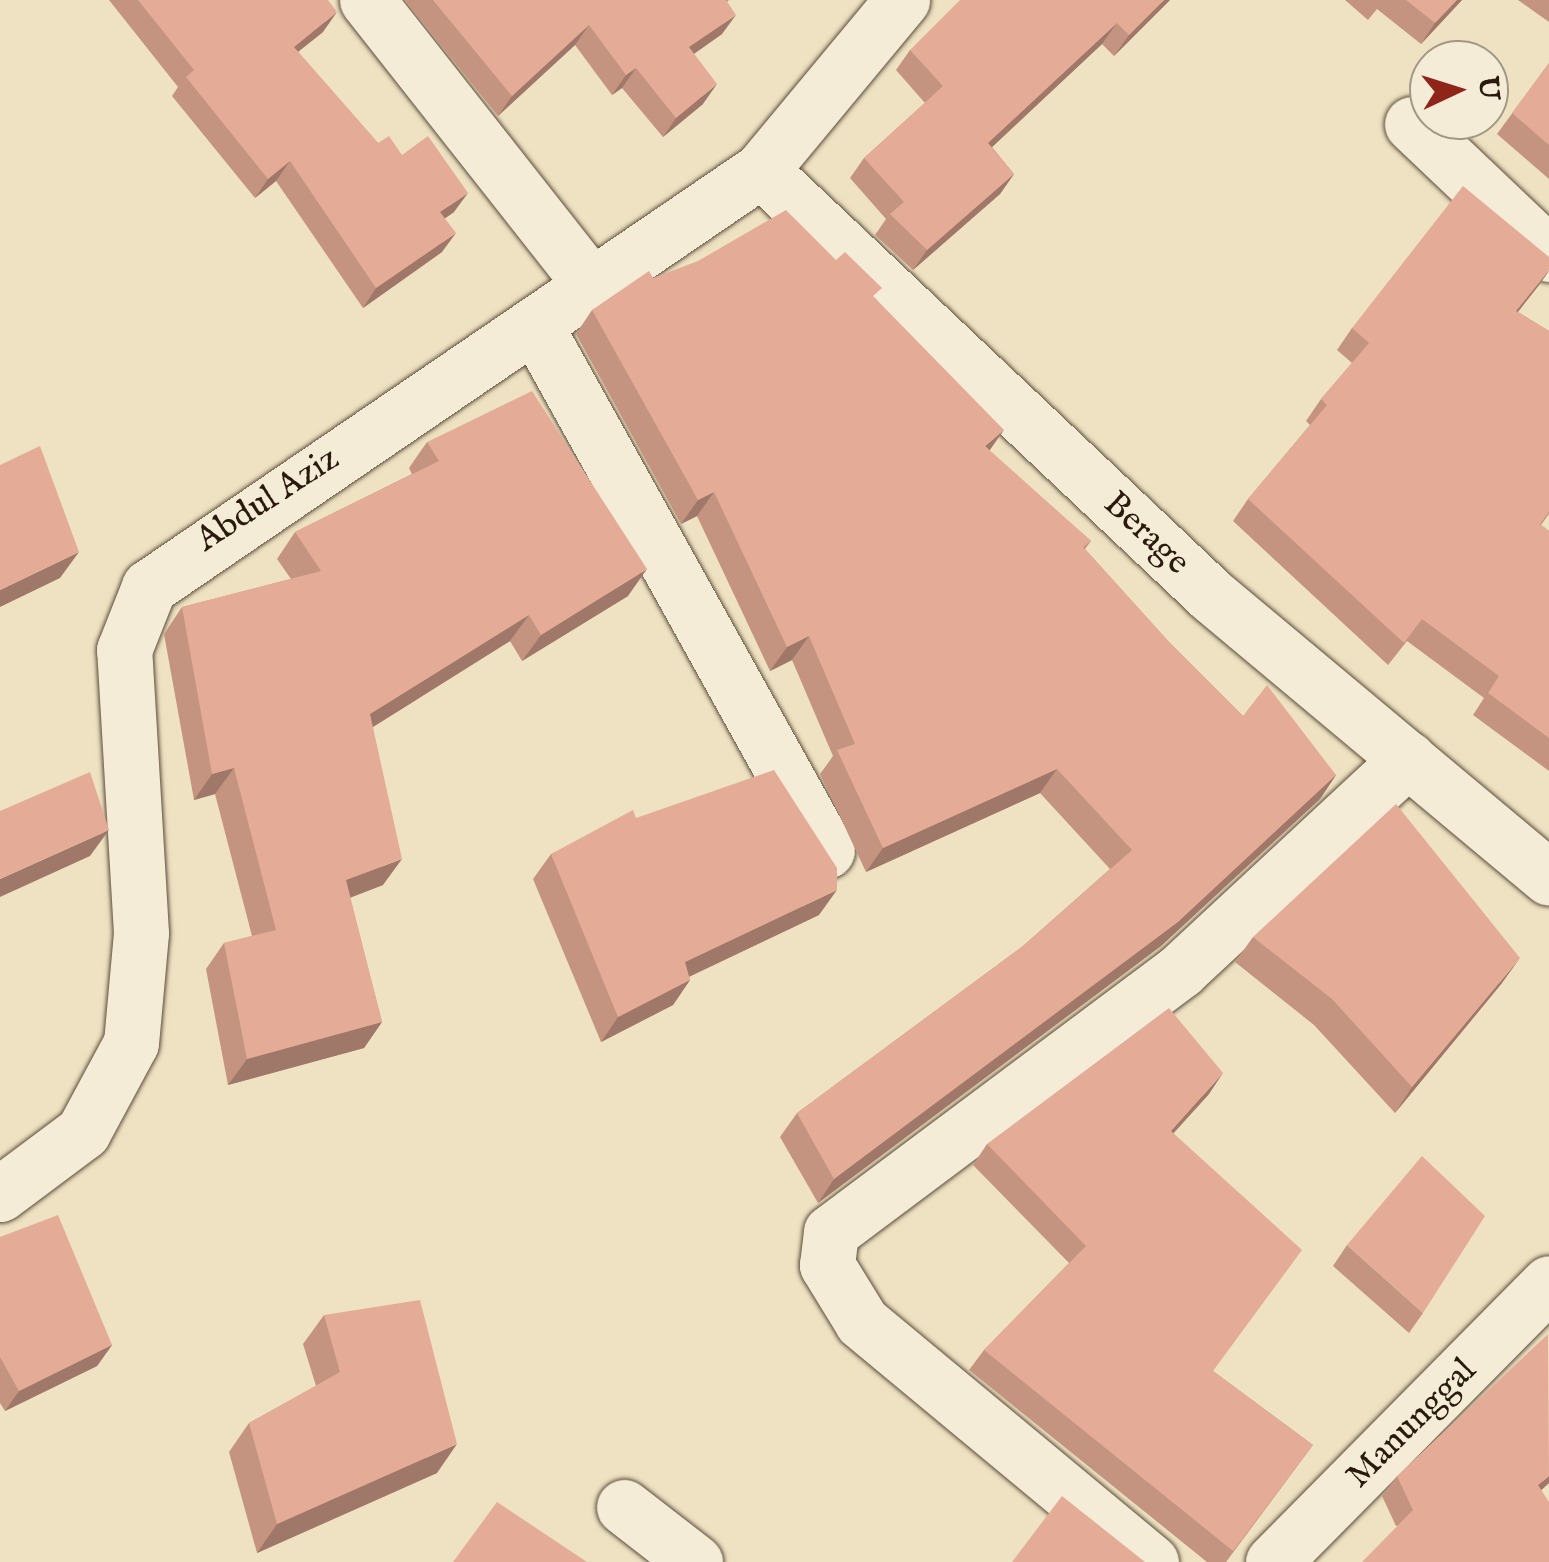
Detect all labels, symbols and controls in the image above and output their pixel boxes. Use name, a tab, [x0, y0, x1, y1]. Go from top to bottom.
north arrow	[1409, 40, 1509, 140]
text: U	[1469, 75, 1506, 101]
street label: Abdul Aziz	[189, 438, 347, 562]
street label: Berage	[1094, 484, 1198, 584]
street label: Manunggal	[1338, 1350, 1486, 1498]

